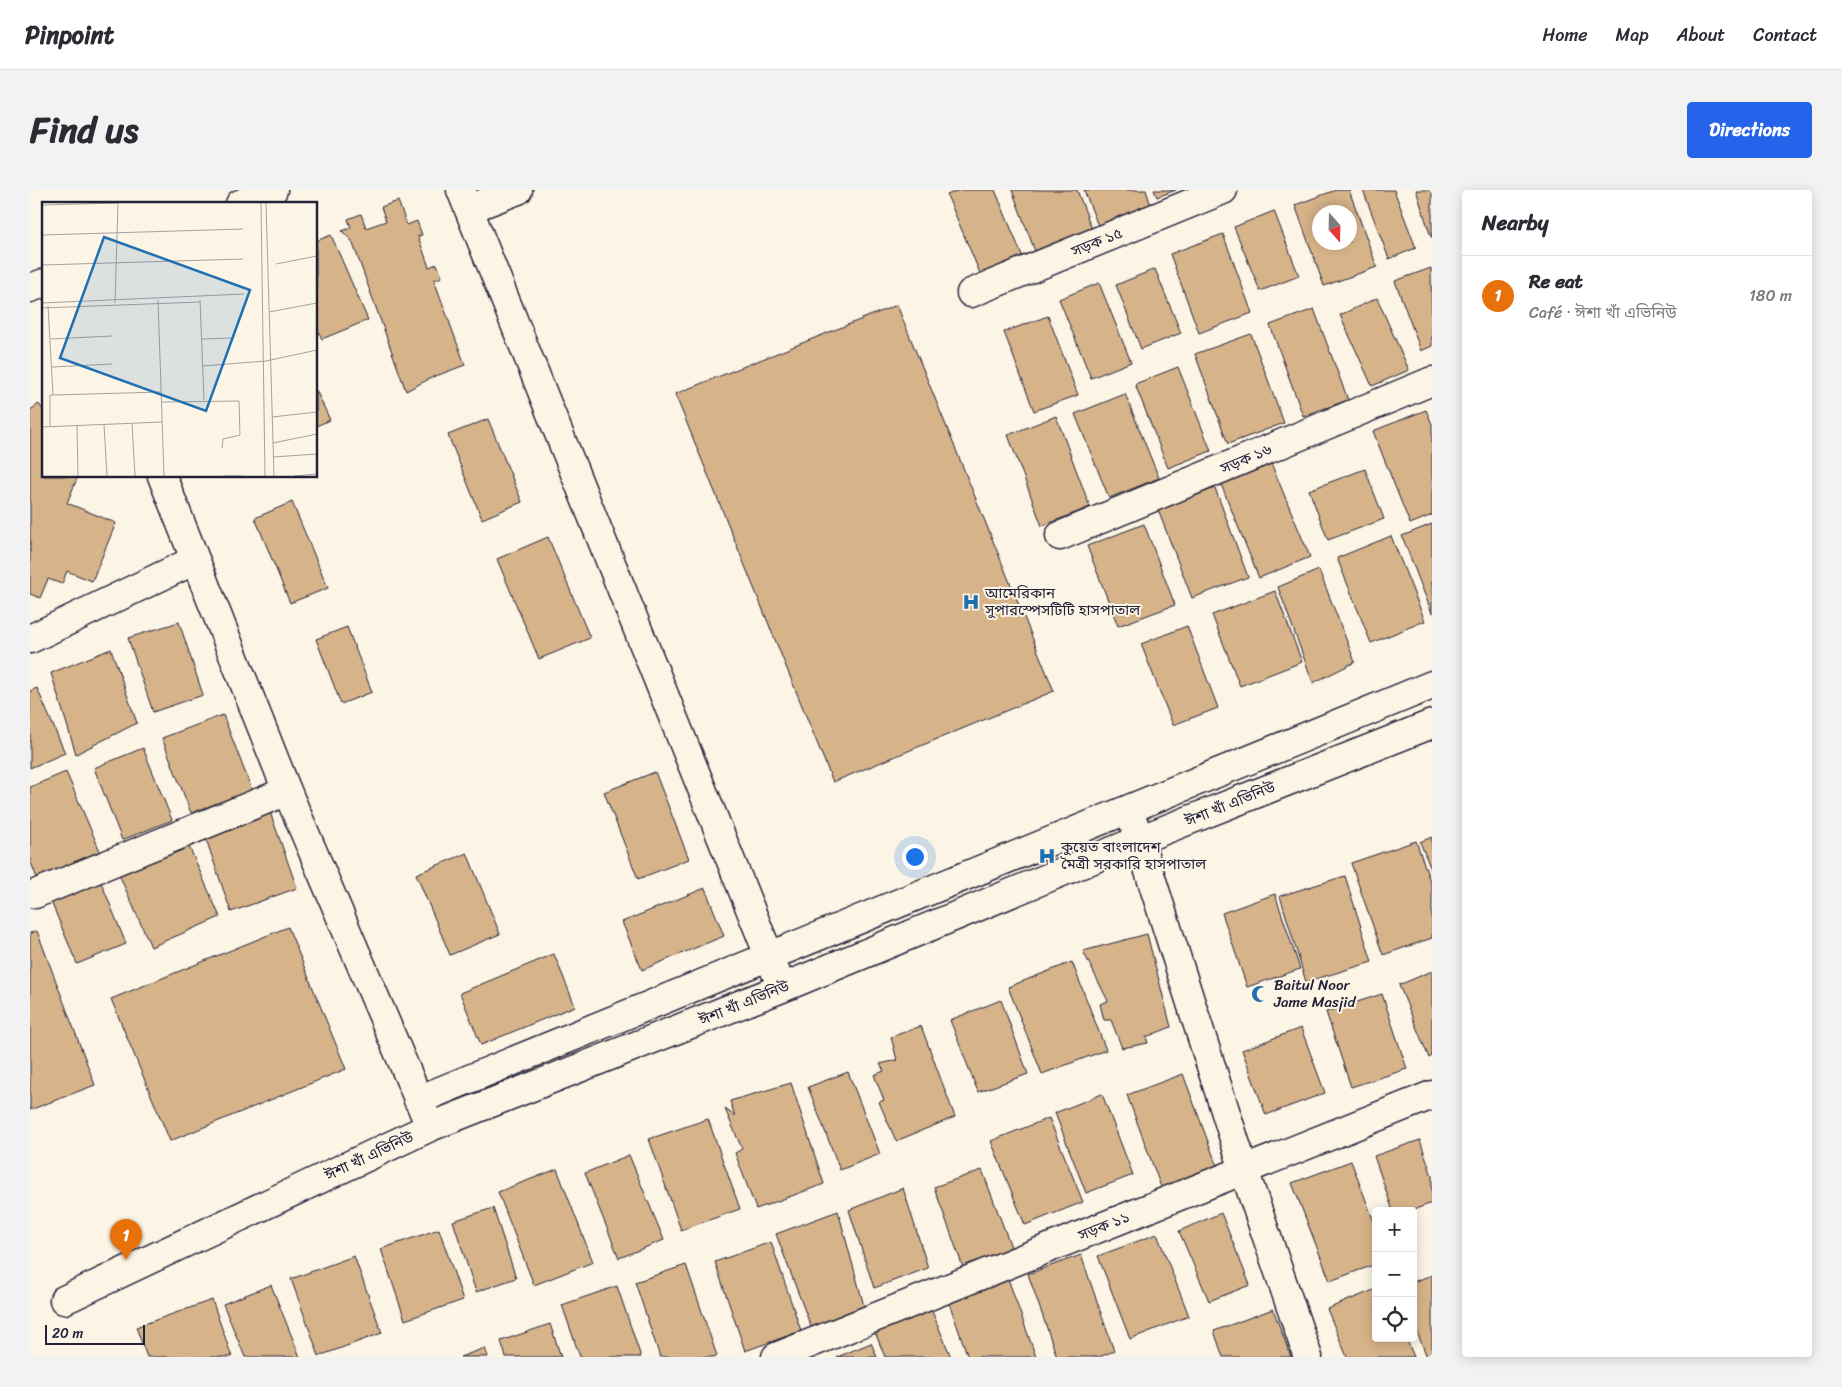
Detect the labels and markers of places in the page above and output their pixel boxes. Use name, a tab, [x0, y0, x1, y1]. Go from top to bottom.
place label: আমেরিকান সুপারস্পেসটিটি হাসপাতাল	[984, 580, 1141, 623]
hospital icon: আমেরিকান সুপারস্পেসটিটি হাসপাতাল	[961, 592, 981, 612]
place label: কুয়েত বাংলাদেশ মৈত্রী সরকারি হাসপাতাল	[1060, 834, 1207, 877]
hospital icon: কুয়েত বাংলাদেশ মৈত্রী সরকারি হাসপাতাল	[1037, 846, 1057, 866]
place label: Baitul Noor Jame Masjid	[1273, 972, 1356, 1015]
mosque icon: Baitul Noor Jame Masjid	[1250, 984, 1270, 1004]
pin: 1	[110, 1219, 142, 1260]

